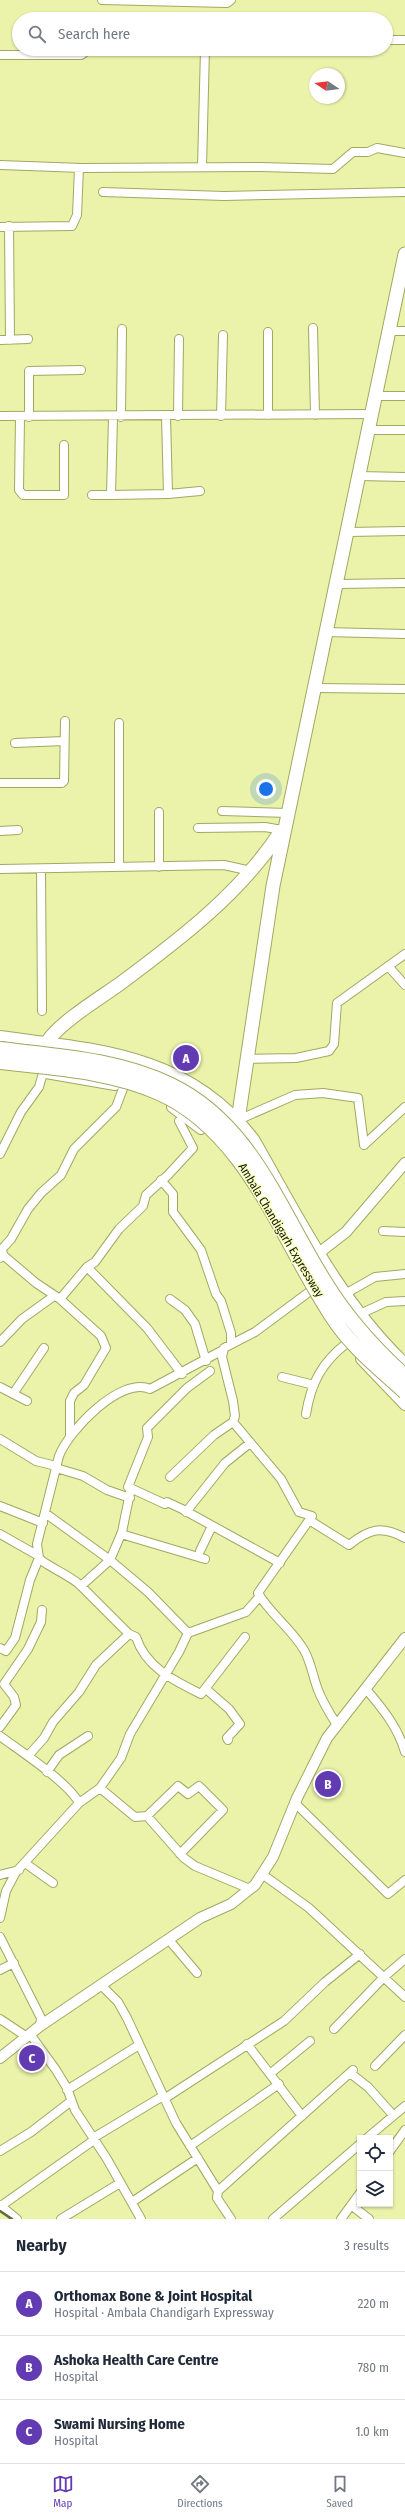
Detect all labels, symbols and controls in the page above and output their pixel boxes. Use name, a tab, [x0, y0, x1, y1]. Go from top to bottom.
search box	[12, 12, 393, 56]
icon: search	[26, 23, 48, 45]
text: Search here	[58, 25, 130, 43]
north arrow	[309, 68, 345, 104]
your location	[256, 779, 276, 799]
pin: A	[173, 1043, 199, 1073]
street label: Ambala Chandigarh Expressway	[235, 1160, 327, 1300]
pin: B	[315, 1769, 341, 1799]
pin: C	[19, 2043, 45, 2073]
map controls	[357, 2135, 393, 2207]
button: locate	[357, 2135, 393, 2171]
button: layers	[357, 2171, 393, 2207]
text: Nearby	[16, 2235, 67, 2256]
text: 3 results	[344, 2238, 389, 2253]
text: Orthomax Bone & Joint Hospital	[54, 2287, 252, 2305]
text: A	[25, 2296, 33, 2311]
text: 220 m	[358, 2296, 389, 2311]
text: Hospital · Ambala Chandigarh Expressway	[54, 2305, 274, 2320]
text: Ashoka Health Care Centre	[54, 2351, 219, 2369]
text: B	[25, 2360, 33, 2375]
text: 780 m	[358, 2360, 389, 2375]
text: Hospital	[54, 2369, 98, 2384]
text: Swami Nursing Home	[54, 2415, 185, 2433]
text: C	[26, 2424, 32, 2439]
text: 1.0 km	[355, 2424, 389, 2439]
text: Hospital	[54, 2433, 98, 2448]
tab: Map	[52, 2473, 74, 2510]
tab: Directions	[177, 2473, 223, 2510]
tab: Saved	[326, 2473, 353, 2510]

